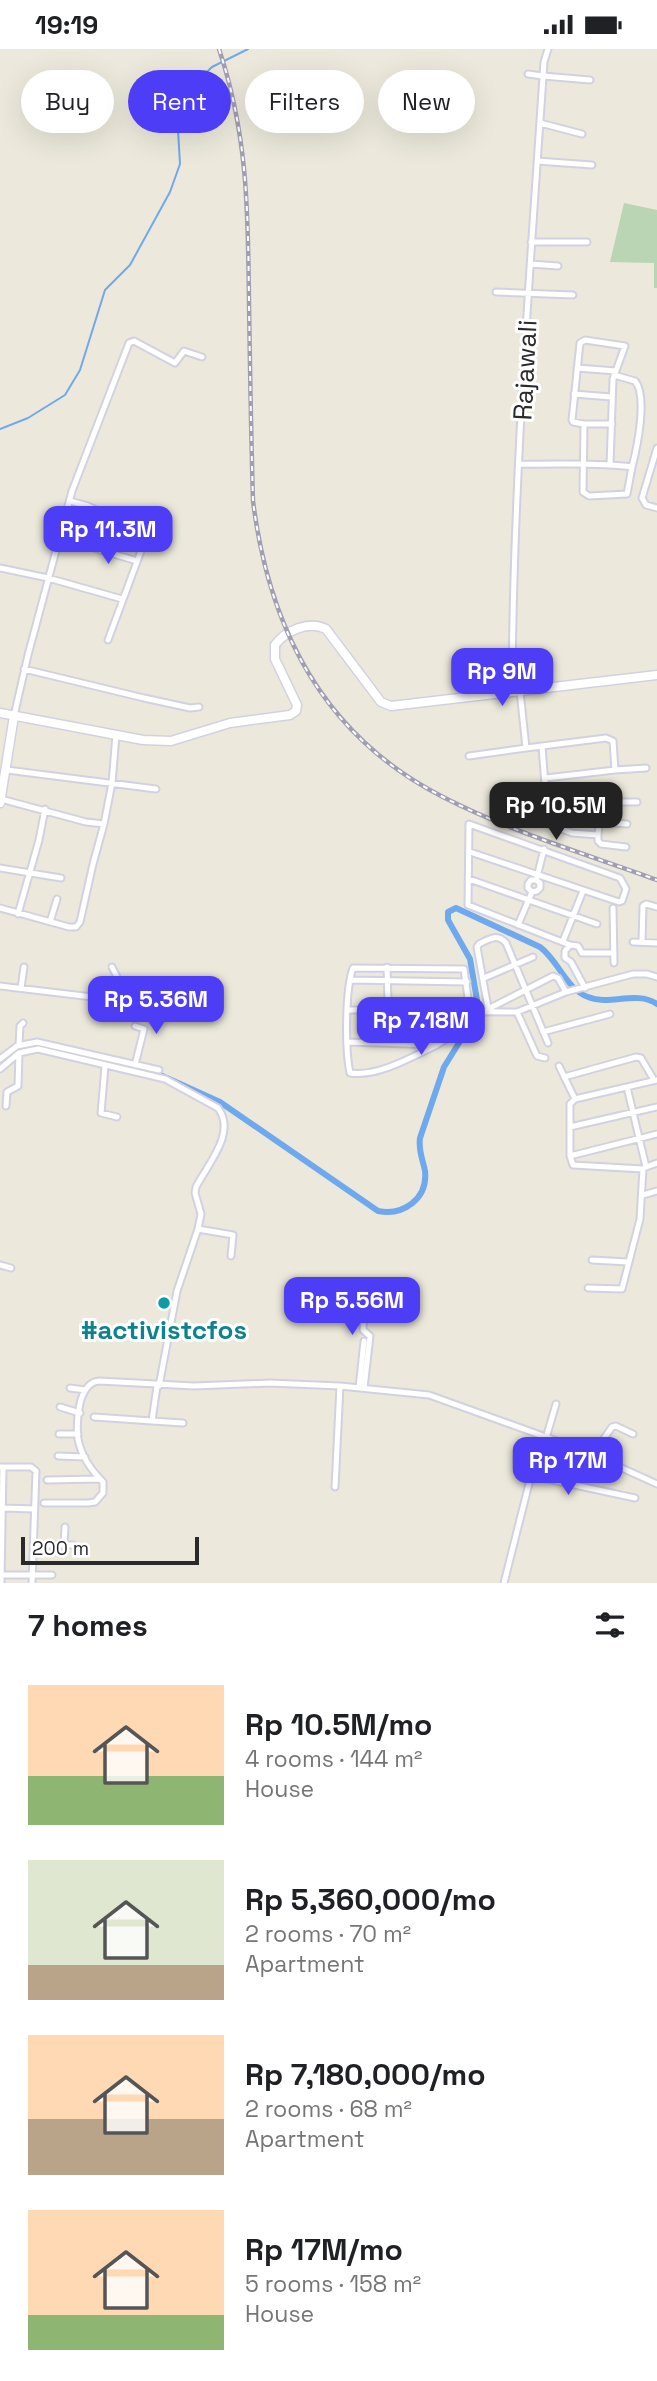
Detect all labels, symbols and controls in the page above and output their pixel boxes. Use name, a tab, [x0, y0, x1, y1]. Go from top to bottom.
text: 19:19	[35, 8, 98, 42]
chip: Buy	[21, 70, 114, 133]
chip: Rent	[128, 70, 231, 133]
chip: Filters	[245, 70, 364, 133]
chip: New	[378, 70, 475, 133]
street label: Rajawali	[505, 319, 545, 421]
pin: Rp 11.3M	[36, 507, 180, 566]
text: Rp 11.3M	[60, 514, 156, 544]
pin: Rp 9M	[453, 649, 551, 708]
text: Rp 9M	[467, 656, 537, 686]
pin: Rp 10.5M	[484, 783, 628, 842]
text: Rp 10.5M	[505, 790, 607, 820]
pin: Rp 5.36M	[84, 977, 228, 1036]
text: Rp 5.36M	[104, 984, 208, 1014]
pin: Rp 7.18M	[349, 997, 493, 1057]
text: Rp 7.18M	[373, 1005, 469, 1035]
pin: Rp 5.56M	[280, 1277, 424, 1337]
text: Rp 5.56M	[300, 1285, 404, 1315]
marker: #activistcfos	[156, 1295, 172, 1311]
place label: #activistcfos	[81, 1313, 247, 1347]
pin: Rp 17M	[511, 1437, 625, 1497]
text: Rp 17M	[529, 1445, 607, 1475]
scale bar	[21, 1534, 200, 1566]
text: 200 m	[32, 1536, 89, 1561]
text: 7 homes	[28, 1606, 148, 1645]
icon: filters	[591, 1606, 629, 1644]
text: Rp 10.5M/mo	[245, 1705, 432, 1744]
icon: home	[84, 1713, 168, 1797]
text: 4 rooms · 144 m²	[245, 1744, 422, 1774]
text: House	[245, 1774, 314, 1804]
text: Rp 5,360,000/mo	[245, 1880, 496, 1919]
icon: home	[84, 1888, 168, 1972]
text: 2 rooms · 70 m²	[245, 1919, 411, 1949]
text: Apartment	[245, 1949, 365, 1979]
text: Rp 7,180,000/mo	[245, 2055, 486, 2094]
icon: home	[84, 2063, 168, 2147]
text: 2 rooms · 68 m²	[245, 2094, 412, 2124]
text: Apartment	[245, 2124, 365, 2154]
text: Rp 17M/mo	[245, 2230, 403, 2269]
icon: home	[84, 2238, 168, 2322]
text: 5 rooms · 158 m²	[245, 2269, 421, 2299]
text: House	[245, 2299, 314, 2329]

